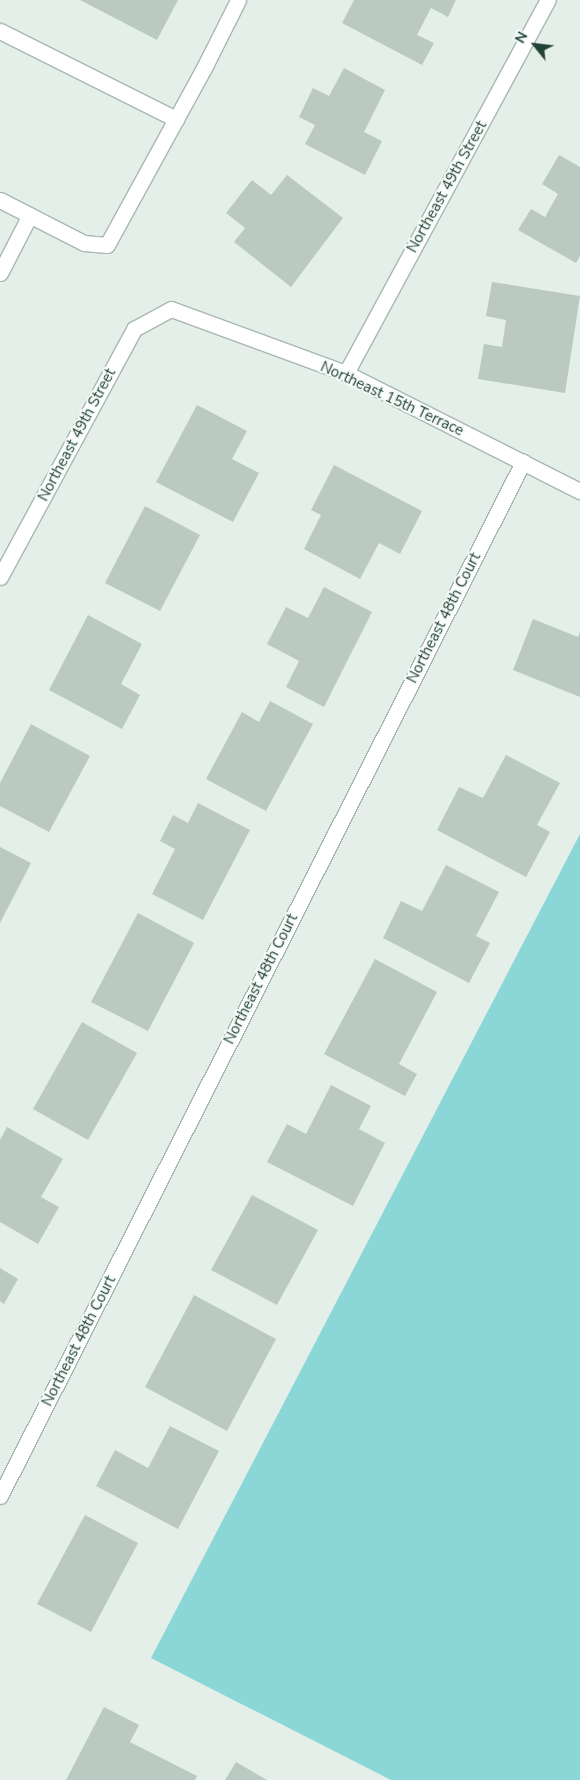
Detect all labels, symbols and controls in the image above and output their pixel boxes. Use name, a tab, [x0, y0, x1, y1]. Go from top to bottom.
north arrow	[510, 20, 560, 70]
text: N	[511, 28, 532, 47]
street label: Northeast 49th Street	[403, 118, 491, 256]
street label: Northeast 15th Terrace	[317, 358, 467, 440]
street label: Northeast 49th Street	[34, 366, 120, 504]
street label: Northeast 48th Court	[403, 550, 485, 686]
street label: Northeast 48th Court	[220, 911, 302, 1047]
street label: Northeast 48th Court	[38, 1273, 120, 1409]

